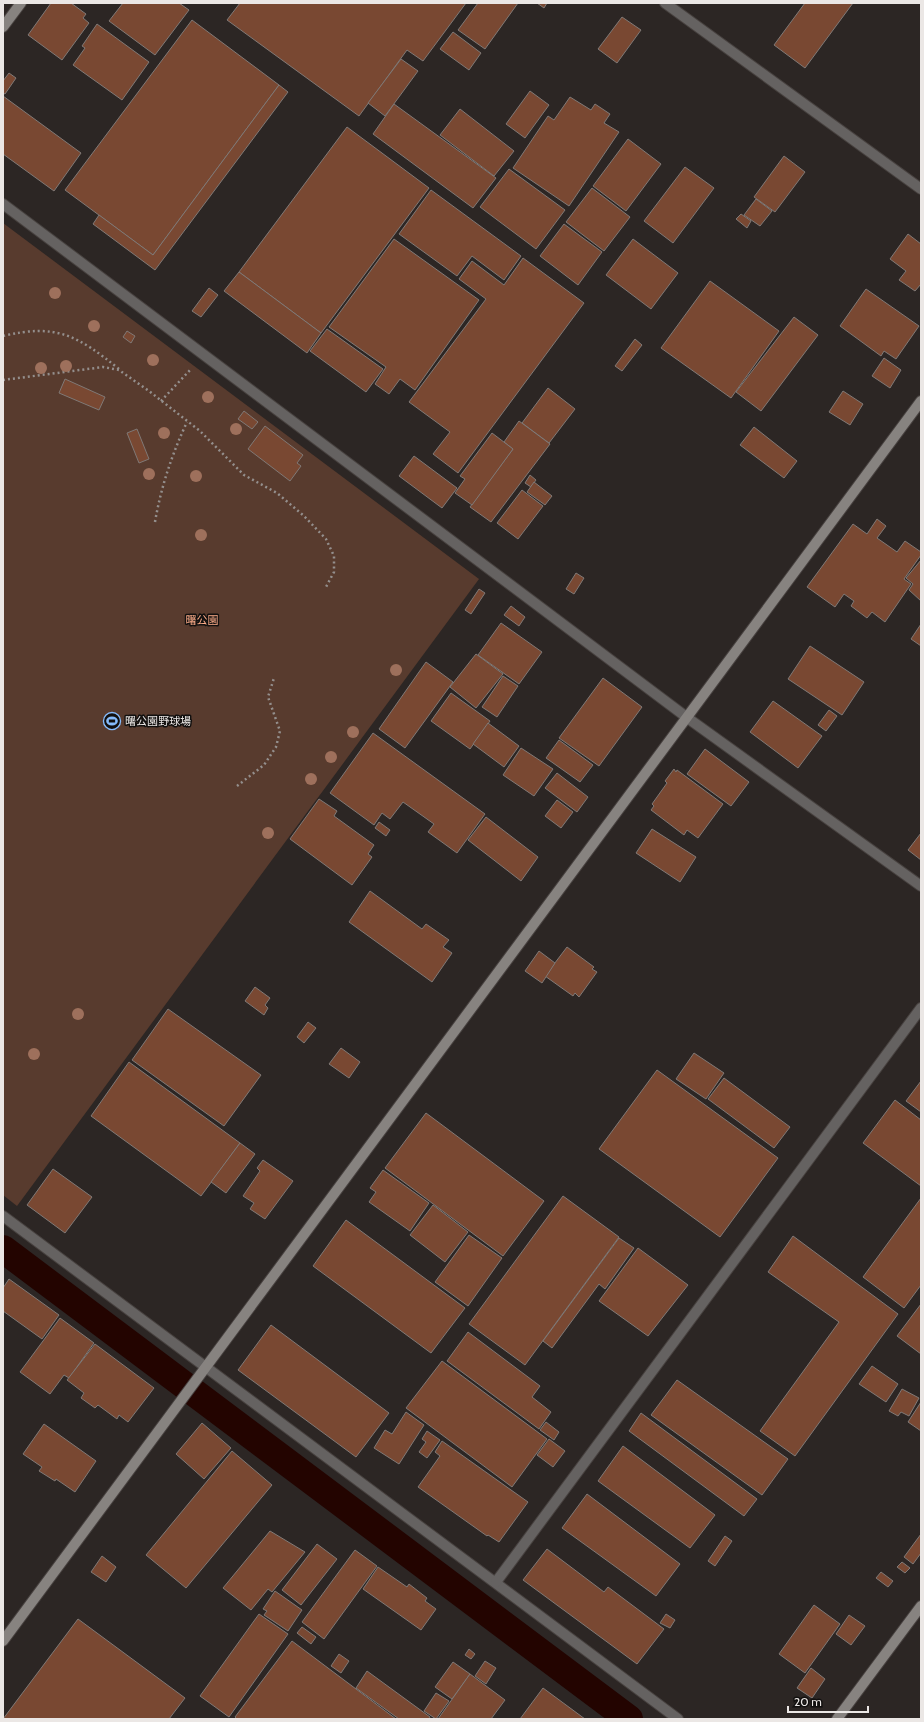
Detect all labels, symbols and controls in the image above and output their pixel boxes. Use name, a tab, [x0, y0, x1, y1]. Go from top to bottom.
park label: 曙公園	[186, 613, 219, 627]
sports icon: 曙公園野球場	[102, 711, 122, 731]
place label: 曙公園野球場	[125, 714, 191, 728]
scale bar	[788, 1688, 868, 1714]
text: 20 m	[794, 1694, 822, 1709]

